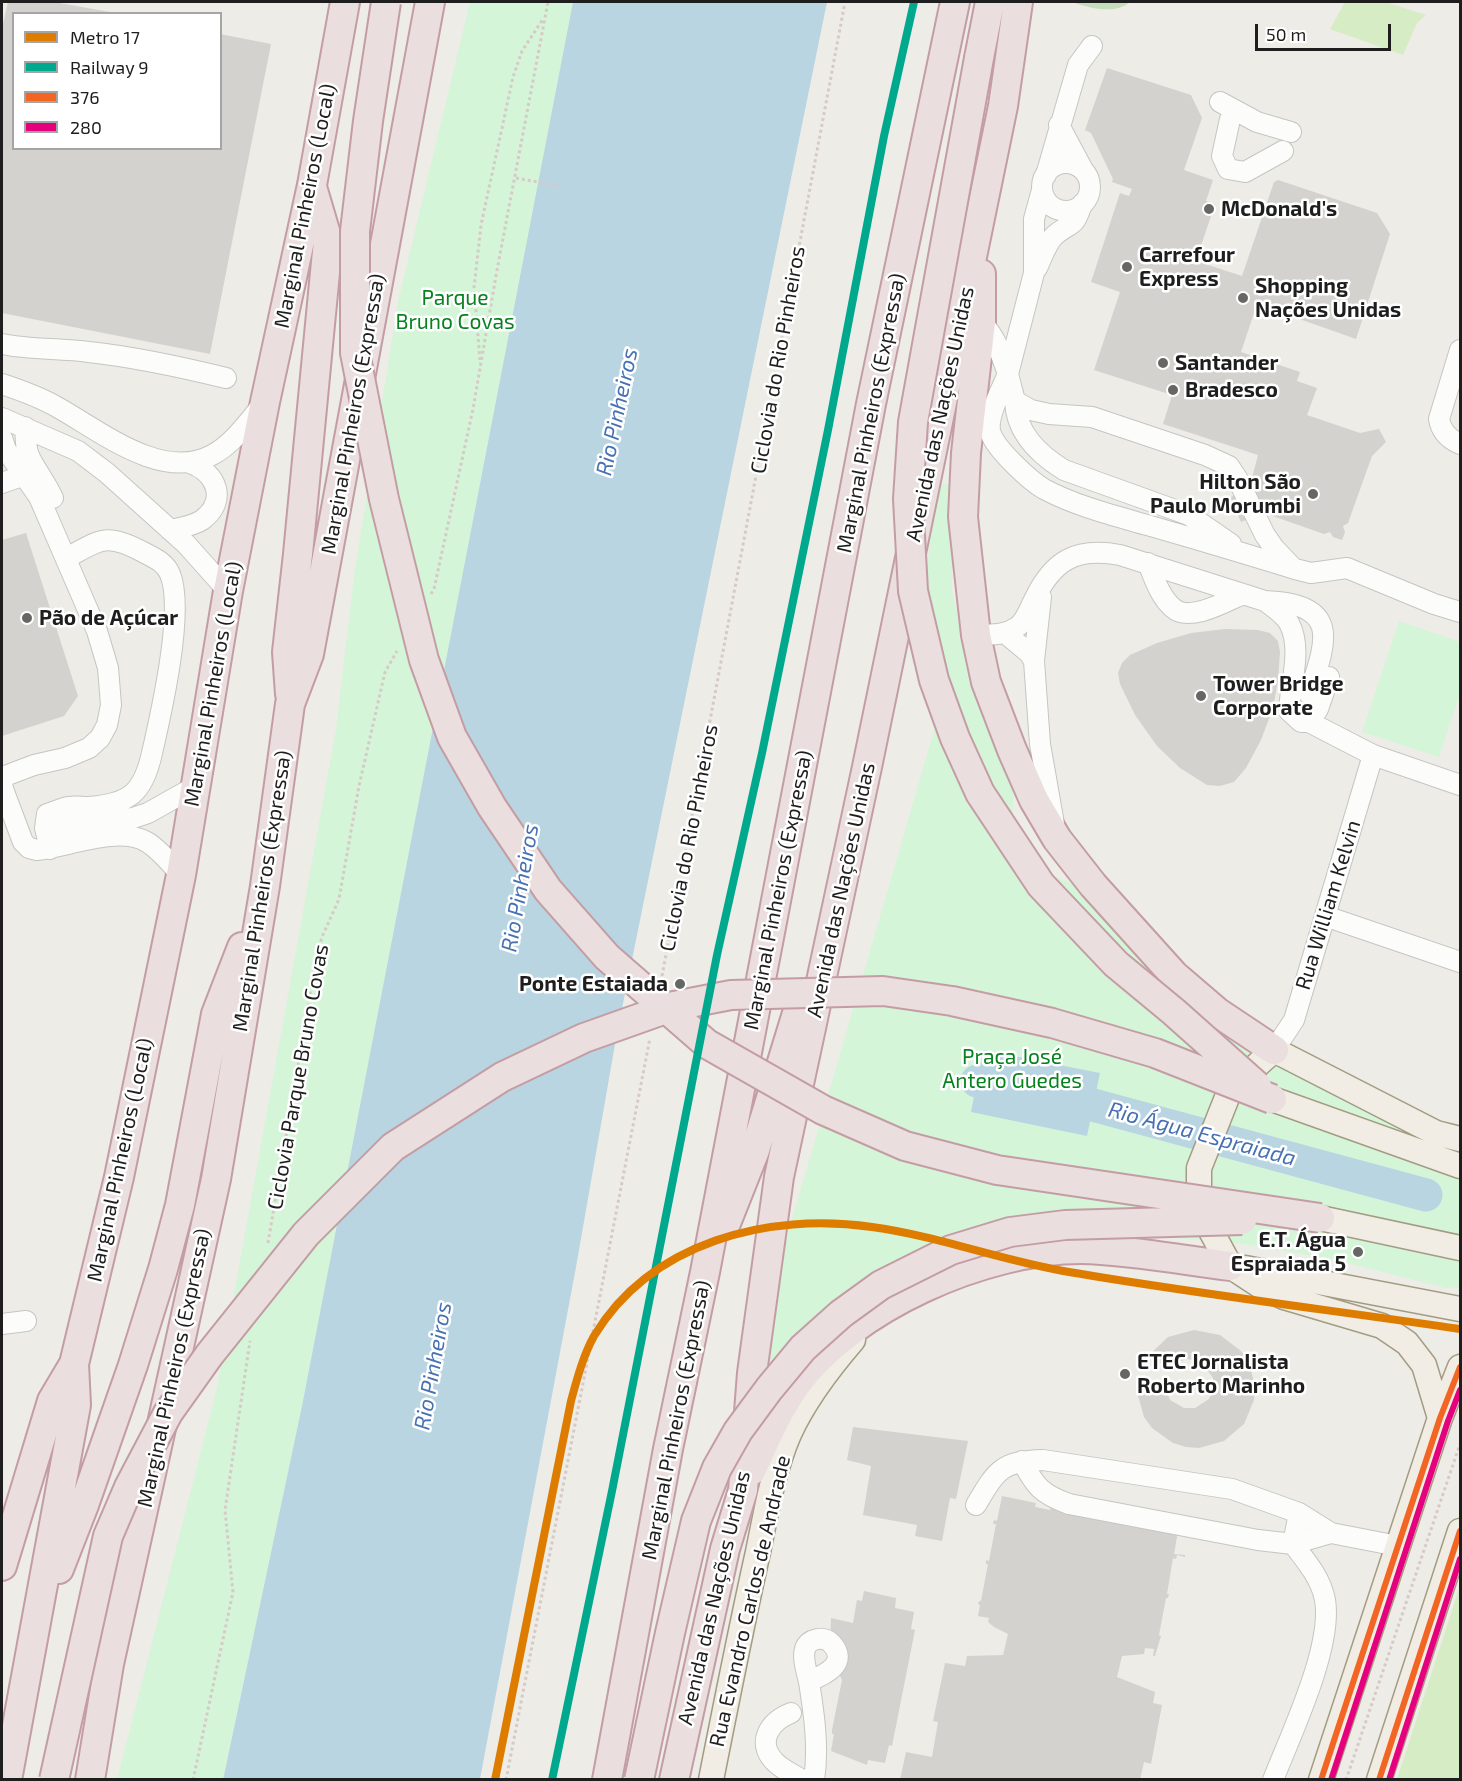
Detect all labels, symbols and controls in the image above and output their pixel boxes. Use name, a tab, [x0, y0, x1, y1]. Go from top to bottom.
legend	[12, 12, 222, 150]
scale bar	[1258, 12, 1394, 50]
text: 50 m	[1266, 23, 1306, 45]
text: Metro 17	[70, 26, 140, 48]
text: Railway 9	[70, 56, 149, 78]
street label: Marginal Pinheiros (Local)	[269, 82, 341, 330]
text: 376	[70, 86, 100, 108]
text: 280	[70, 116, 102, 138]
place label: McDonald's	[1221, 196, 1337, 222]
marker: McDonald's	[1202, 202, 1216, 216]
place label: Carrefour Express	[1139, 242, 1235, 292]
street label: Ciclovia do Rio Pinheiros	[746, 244, 810, 476]
marker: Carrefour Express	[1120, 260, 1134, 274]
street label: Marginal Pinheiros (Expressa)	[832, 271, 910, 555]
street label: Marginal Pinheiros (Expressa)	[316, 272, 390, 556]
place label: Shopping Nações Unidas	[1255, 273, 1401, 323]
street label: Avenida das Nações Unidas	[901, 284, 979, 544]
park label: Parque Bruno Covas	[395, 285, 515, 335]
marker: Shopping Nações Unidas	[1236, 291, 1250, 305]
water label: Rio Pinheiros	[591, 346, 643, 478]
place label: Santander	[1175, 350, 1278, 376]
marker: Santander	[1156, 356, 1170, 370]
place label: Bradesco	[1185, 377, 1278, 403]
marker: Bradesco	[1166, 383, 1180, 397]
place label: Hilton São Paulo Morumbi	[1150, 469, 1301, 519]
marker: Hilton São Paulo Morumbi	[1306, 487, 1320, 501]
street label: Marginal Pinheiros (Local)	[179, 559, 247, 809]
place label: Pão de Açúcar	[39, 605, 178, 631]
marker: Pão de Açúcar	[20, 611, 34, 625]
place label: Tower Bridge Corporate	[1213, 671, 1344, 721]
marker: Tower Bridge Corporate	[1194, 689, 1208, 703]
street label: Ciclovia do Rio Pinheiros	[655, 722, 723, 954]
street label: Marginal Pinheiros (Expressa)	[739, 748, 817, 1032]
street label: Marginal Pinheiros (Expressa)	[227, 749, 297, 1033]
street label: Avenida das Nações Unidas	[802, 760, 880, 1020]
street label: Rua William Kelvin	[1290, 817, 1366, 993]
water label: Rio Pinheiros	[496, 822, 544, 954]
street label: Ciclovia Parque Bruno Covas	[262, 942, 334, 1212]
place label: Ponte Estaiada	[519, 971, 668, 997]
marker: Ponte Estaiada	[673, 977, 687, 991]
street label: Marginal Pinheiros (Local)	[82, 1036, 158, 1284]
park label: Praça José Antero Guedes	[942, 1044, 1082, 1094]
water label: Rio Água Espraiada	[1105, 1096, 1299, 1172]
street label: Marginal Pinheiros (Expressa)	[132, 1226, 216, 1510]
place label: E.T. Água Espraiada 5	[1231, 1227, 1346, 1277]
marker: E.T. Água Espraiada 5	[1351, 1245, 1365, 1259]
street label: Marginal Pinheiros (Expressa)	[637, 1278, 715, 1562]
water label: Rio Pinheiros	[409, 1300, 457, 1432]
place label: ETEC Jornalista Roberto Marinho	[1137, 1349, 1305, 1399]
marker: ETEC Jornalista Roberto Marinho	[1118, 1367, 1132, 1381]
street label: Rua Evandro Carlos de Andrade	[704, 1453, 796, 1749]
street label: Avenida das Nações Unidas	[672, 1468, 756, 1728]

